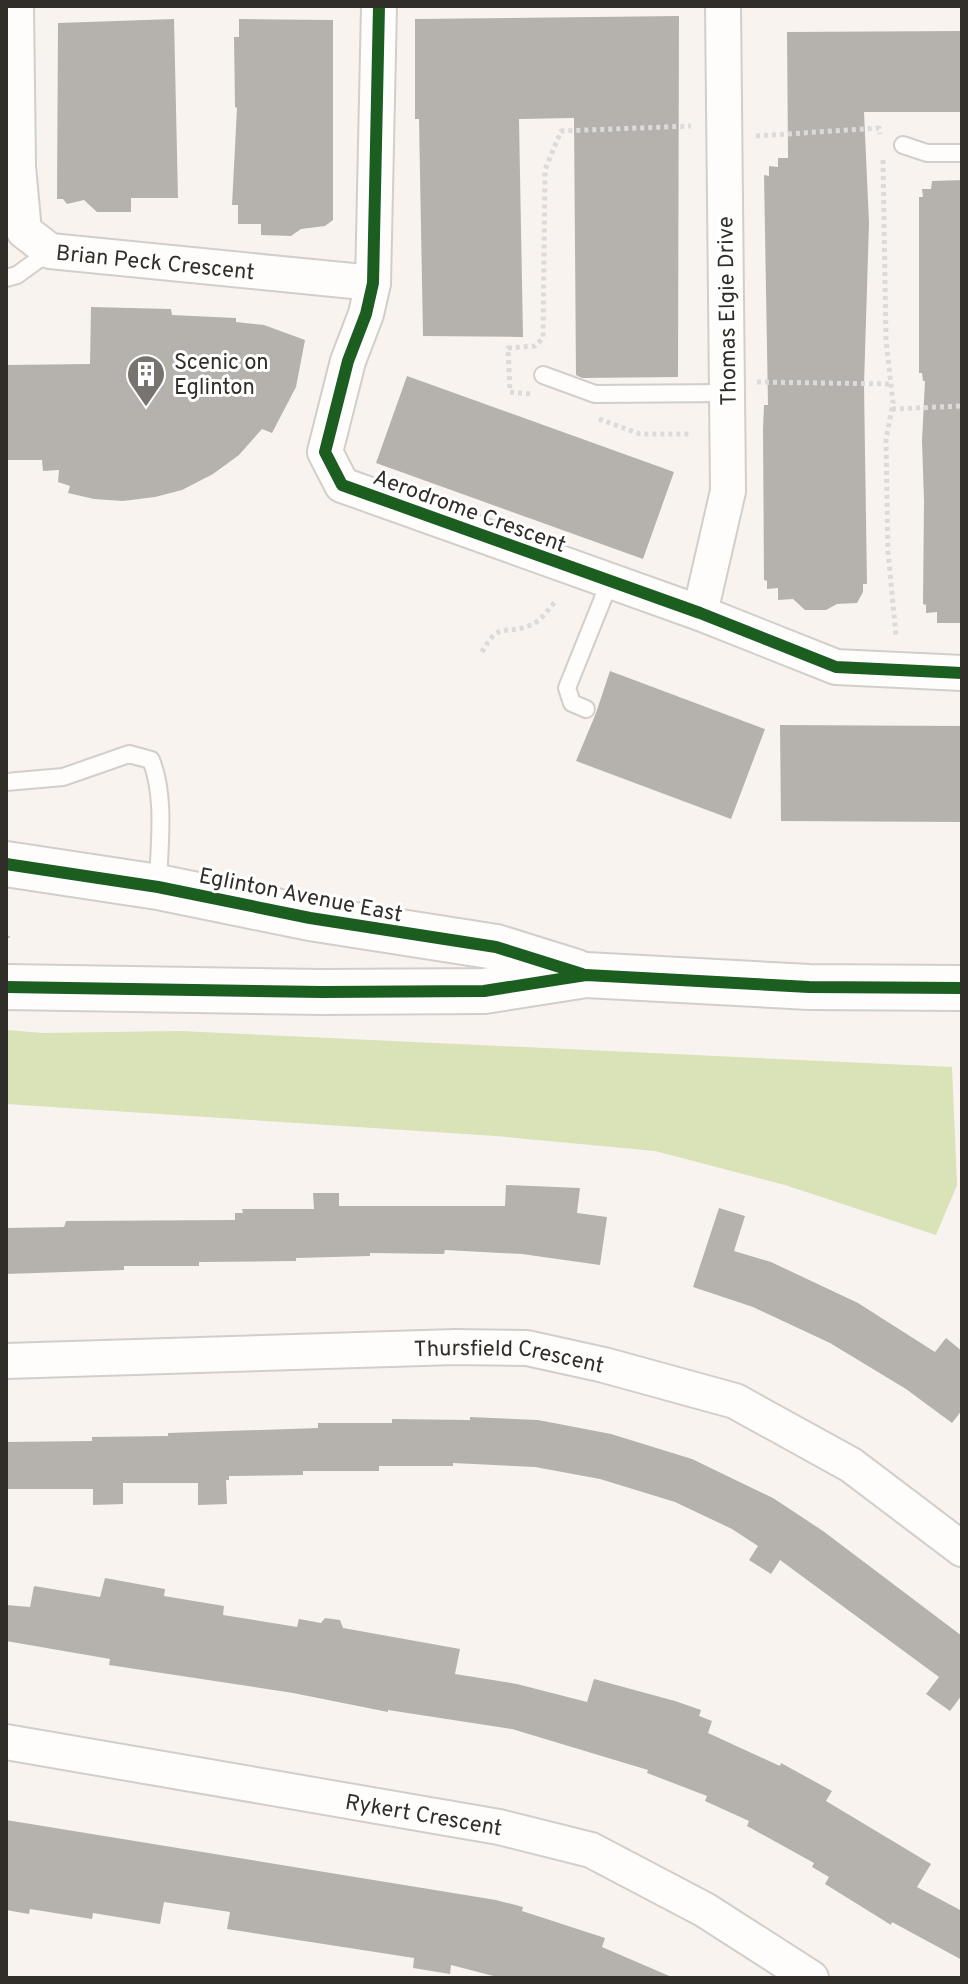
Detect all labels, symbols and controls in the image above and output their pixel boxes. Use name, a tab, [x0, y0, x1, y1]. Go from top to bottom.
street label: Thomas Elgie Drive	[713, 216, 744, 406]
street label: Brian Peck Crescent	[55, 241, 256, 287]
place label: Scenic on Eglinton	[174, 350, 269, 402]
building icon: Scenic on Eglinton	[125, 353, 167, 408]
street label: Aerodrome Crescent	[369, 465, 569, 560]
street label: Eglinton Avenue East	[196, 863, 405, 929]
street label: Thursfield Crescent	[413, 1336, 606, 1381]
street label: Rykert Crescent	[343, 1790, 504, 1843]

